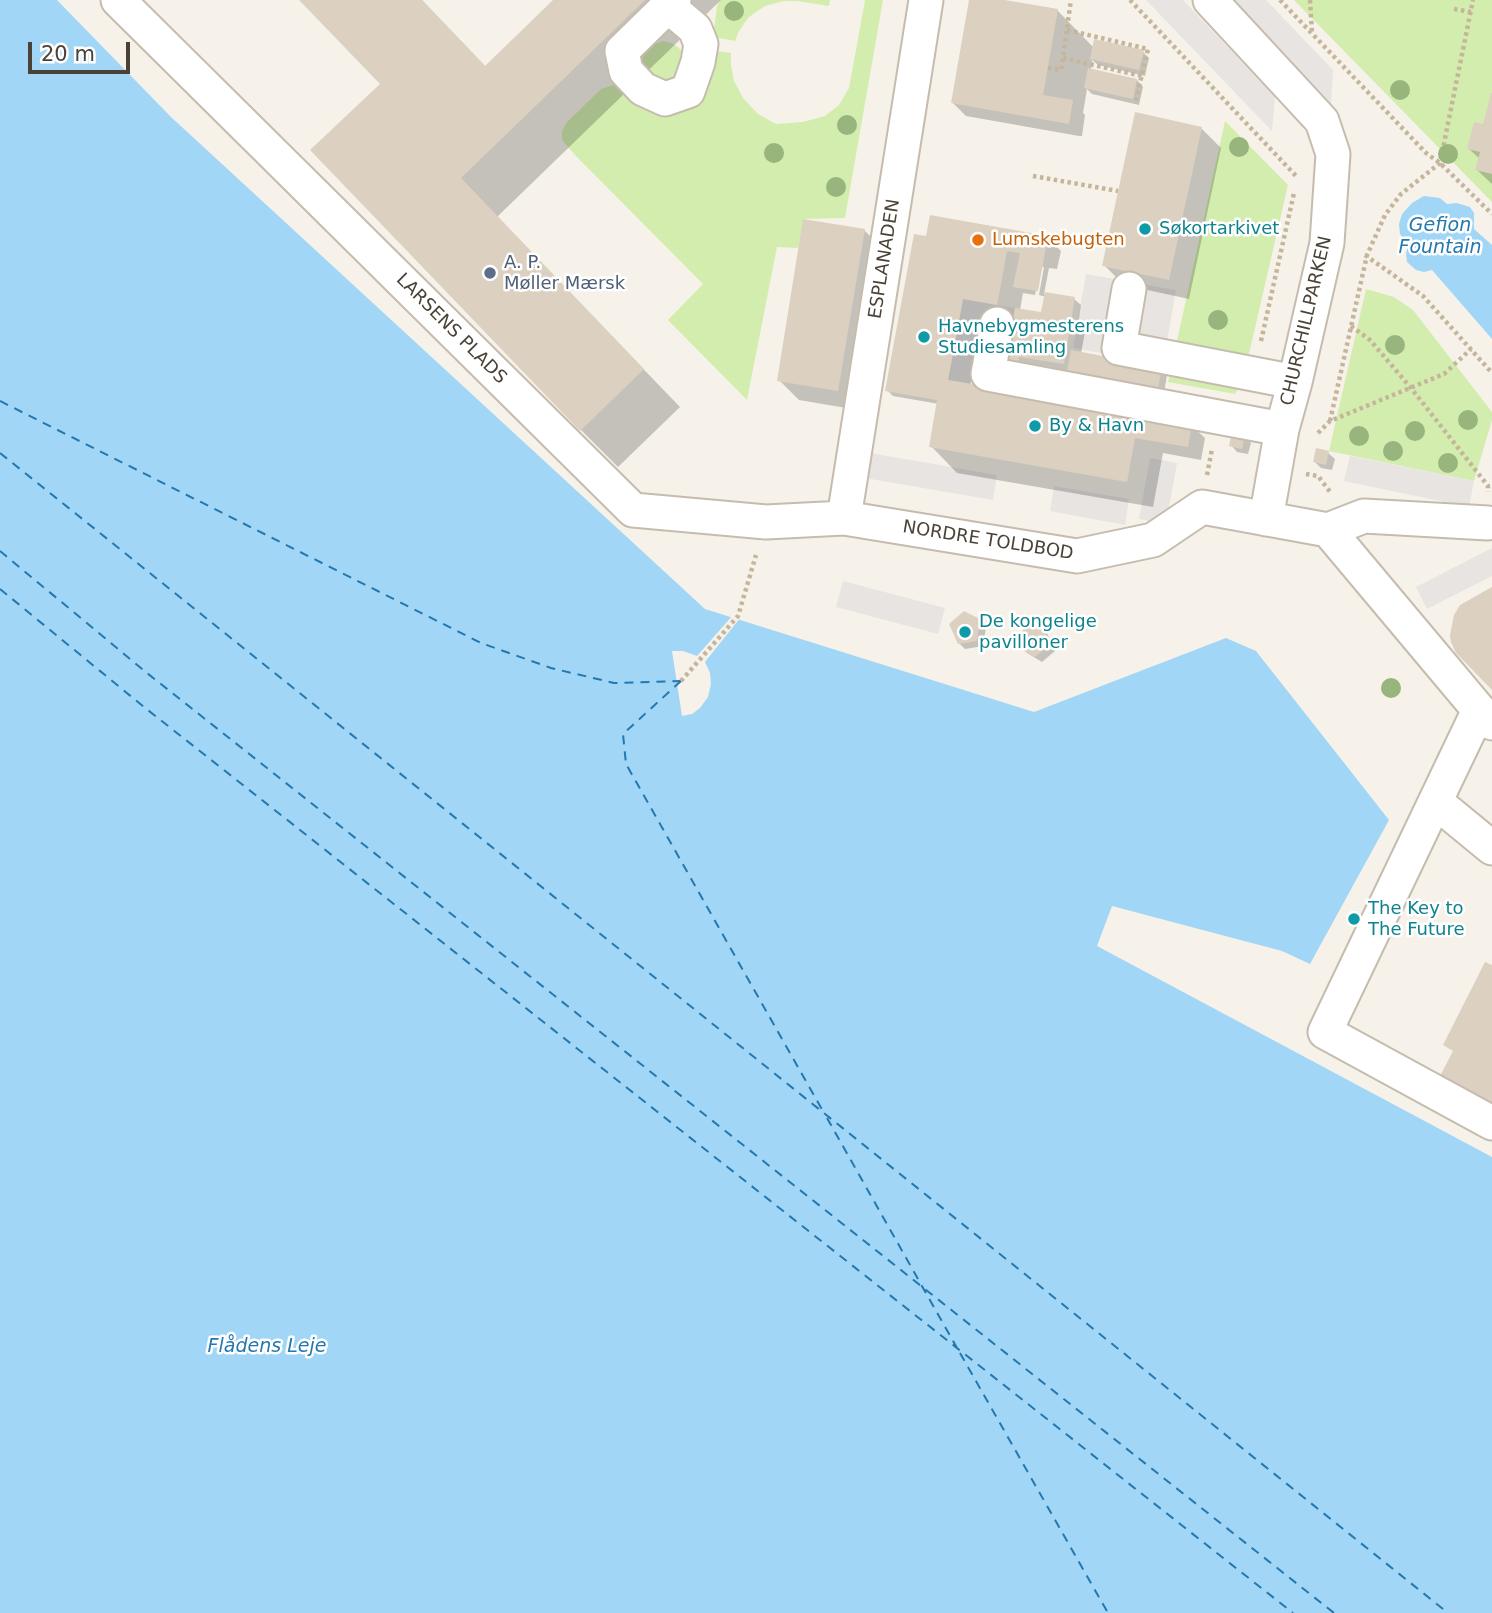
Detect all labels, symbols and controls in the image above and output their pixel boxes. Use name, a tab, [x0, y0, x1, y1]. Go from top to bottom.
scale bar	[32, 28, 133, 72]
text: 20 m	[41, 42, 95, 66]
street label: ESPLANADEN	[865, 198, 905, 320]
water label: Gefion Fountain	[1398, 215, 1482, 259]
place label: Søkortarkivet	[1159, 218, 1279, 240]
marker: Søkortarkivet	[1137, 221, 1153, 237]
place label: Lumskebugten	[992, 229, 1125, 251]
marker: Lumskebugten	[970, 232, 986, 248]
street label: CHURCHILLPARKEN	[1277, 234, 1337, 408]
place label: A. P. Møller Mærsk	[504, 252, 625, 294]
marker: A. P. Møller Mærsk	[482, 265, 498, 281]
street label: LARSENS PLADS	[391, 269, 511, 389]
place label: Havnebygmesterens Studiesamling	[938, 316, 1124, 358]
marker: Havnebygmesterens Studiesamling	[916, 329, 932, 345]
place label: By & Havn	[1049, 415, 1144, 437]
marker: By & Havn	[1027, 418, 1043, 434]
street label: NORDRE TOLDBOD	[901, 517, 1075, 565]
place label: De kongelige pavilloner	[979, 611, 1097, 654]
marker: De kongelige pavilloner	[957, 624, 973, 640]
place label: The Key to The Future	[1368, 898, 1465, 940]
marker: The Key to The Future	[1346, 911, 1362, 927]
water label: Flådens Leje	[208, 1336, 326, 1358]

